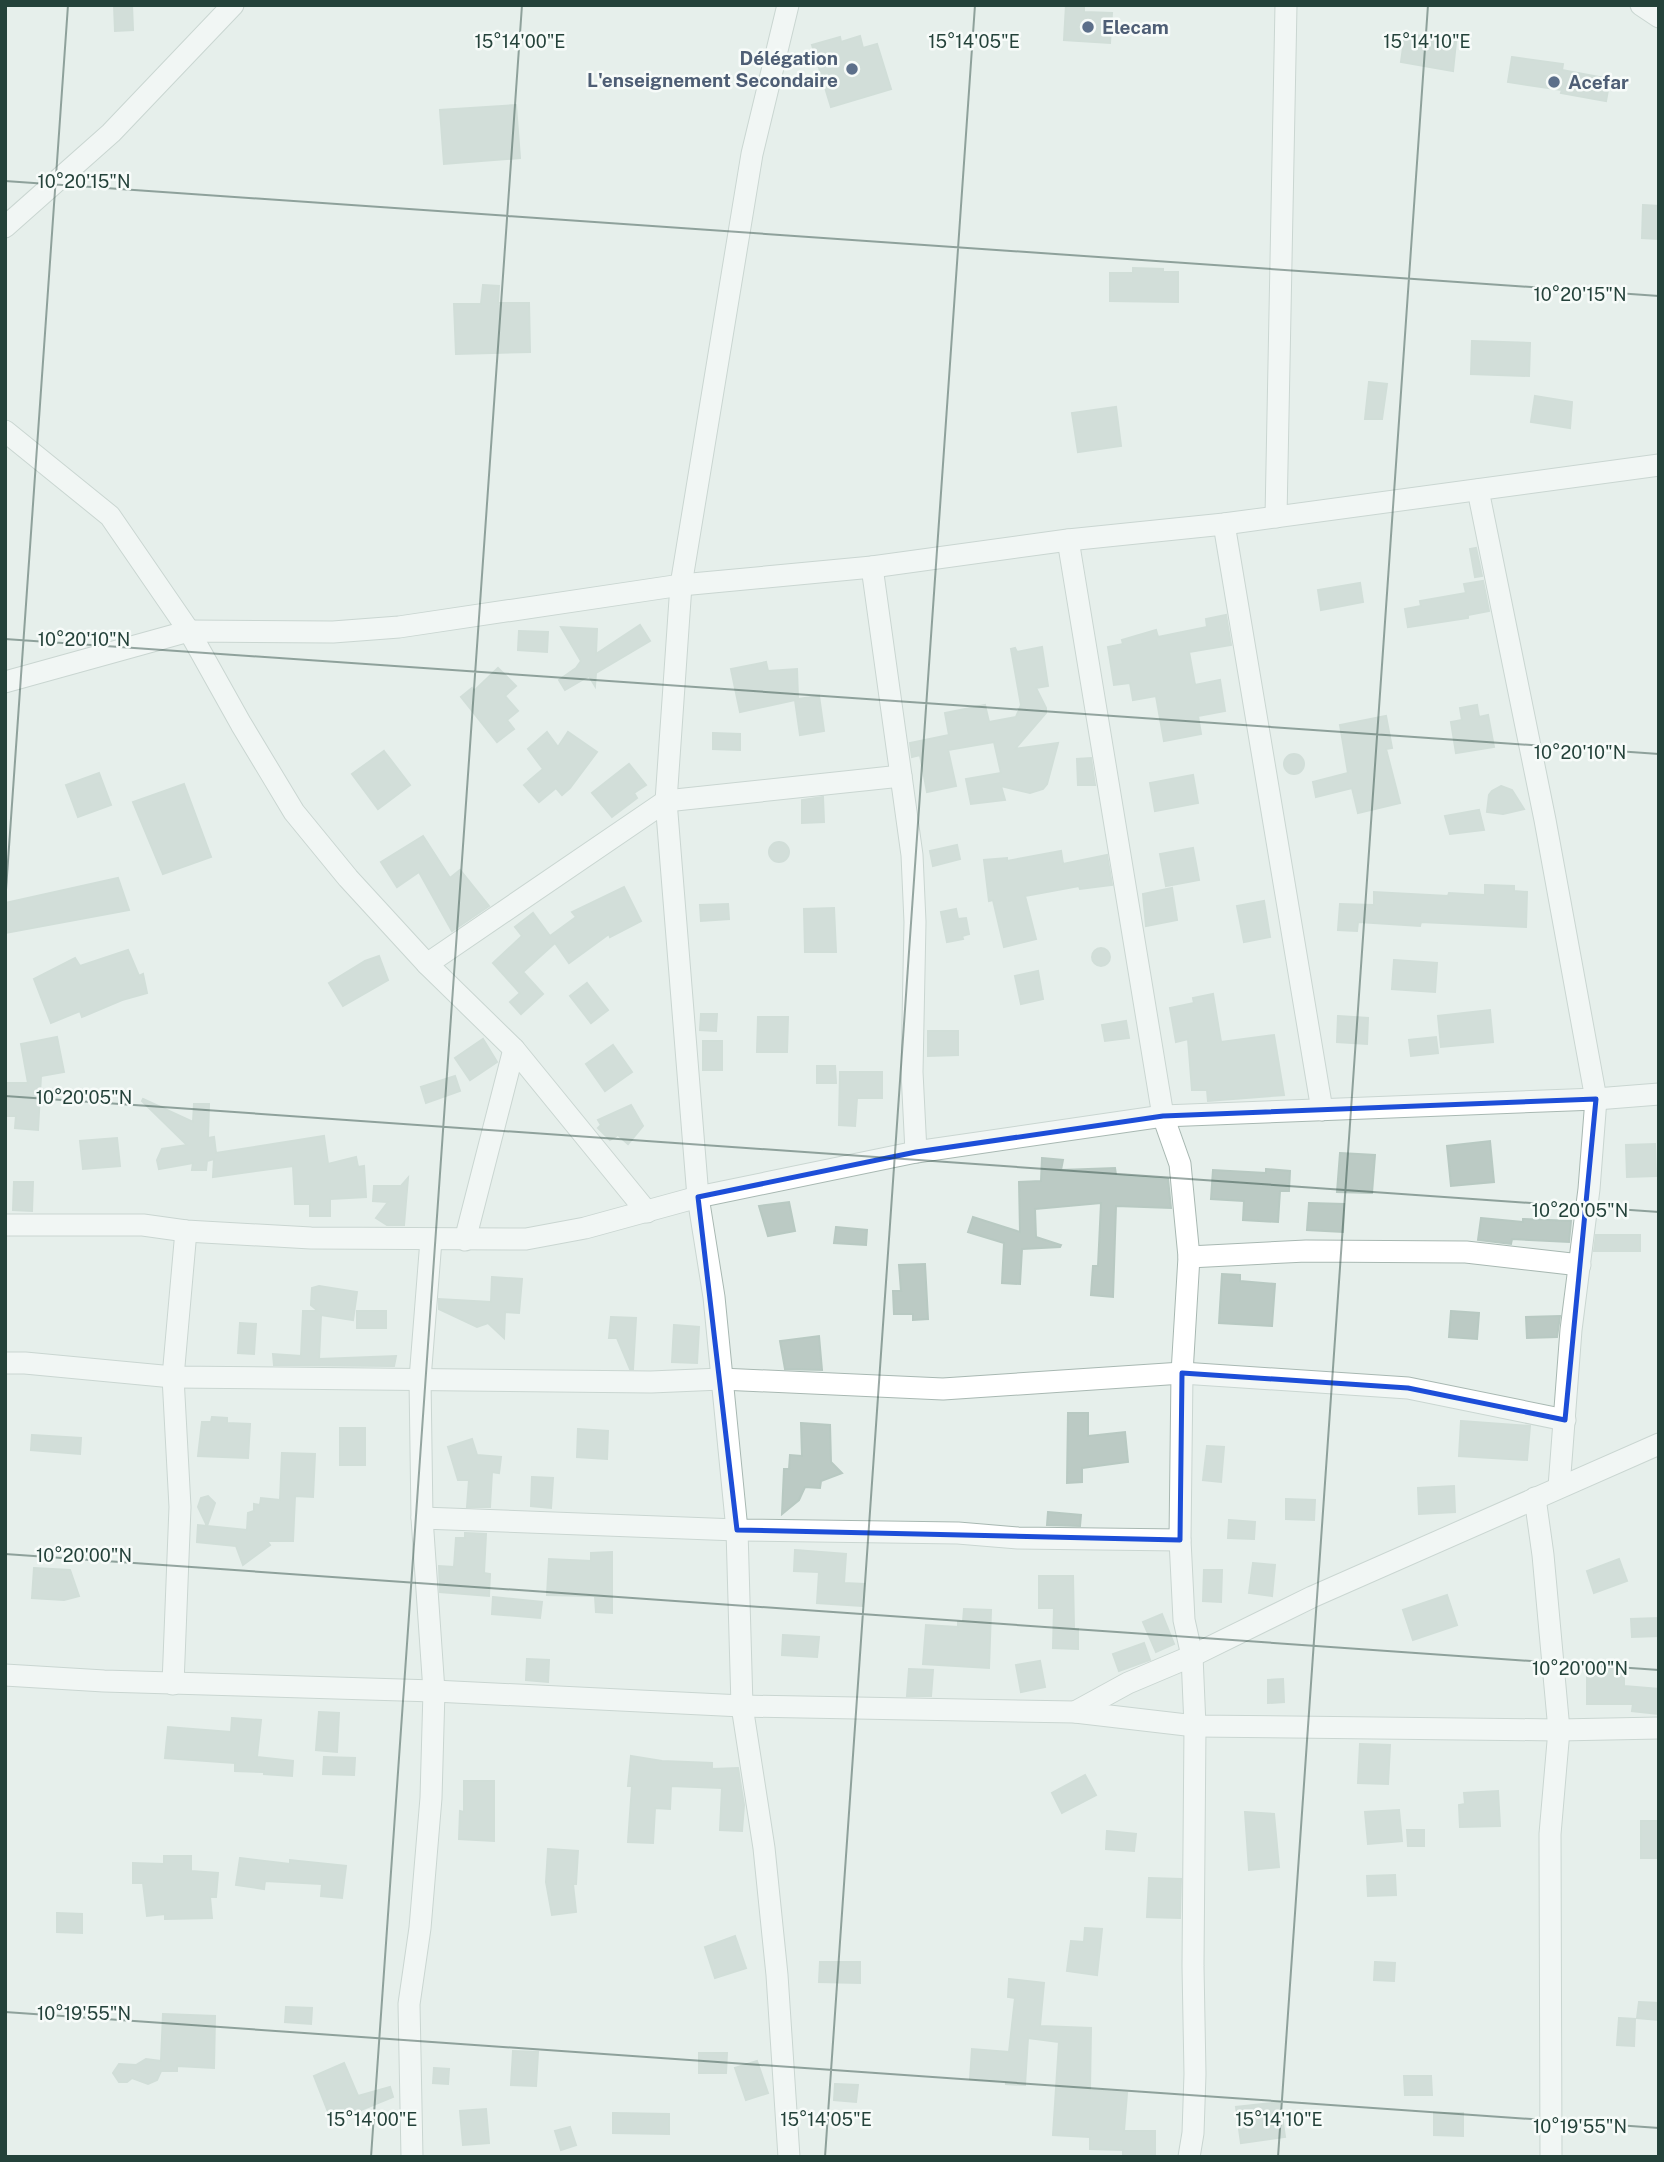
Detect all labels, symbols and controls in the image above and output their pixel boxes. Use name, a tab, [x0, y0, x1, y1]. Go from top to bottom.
place label: Elecam	[1102, 16, 1169, 38]
marker: Elecam	[1080, 19, 1096, 35]
text: 15°14'00"E	[474, 31, 566, 52]
text: 15°14'05"E	[928, 31, 1020, 52]
text: 15°14'10"E	[1383, 31, 1471, 52]
place label: Délégation L'enseignement Secondaire	[587, 47, 838, 91]
marker: Délégation L'enseignement Secondaire	[844, 61, 860, 77]
place label: Acefar	[1568, 71, 1629, 93]
marker: Acefar	[1546, 74, 1562, 90]
text: 10°20'15"N	[38, 171, 130, 192]
text: 10°20'15"N	[1534, 284, 1626, 305]
text: 10°20'10"N	[38, 629, 130, 650]
text: 10°20'10"N	[1534, 742, 1626, 763]
text: 10°20'05"N	[36, 1087, 132, 1108]
text: 10°20'05"N	[1532, 1200, 1628, 1221]
text: 10°20'00"N	[36, 1545, 132, 1566]
text: 10°20'00"N	[1532, 1658, 1628, 1679]
text: 10°19'55"N	[37, 2003, 131, 2024]
text: 15°14'00"E	[326, 2109, 418, 2130]
text: 15°14'05"E	[780, 2109, 872, 2130]
text: 15°14'10"E	[1235, 2109, 1323, 2130]
text: 10°19'55"N	[1533, 2116, 1627, 2137]

